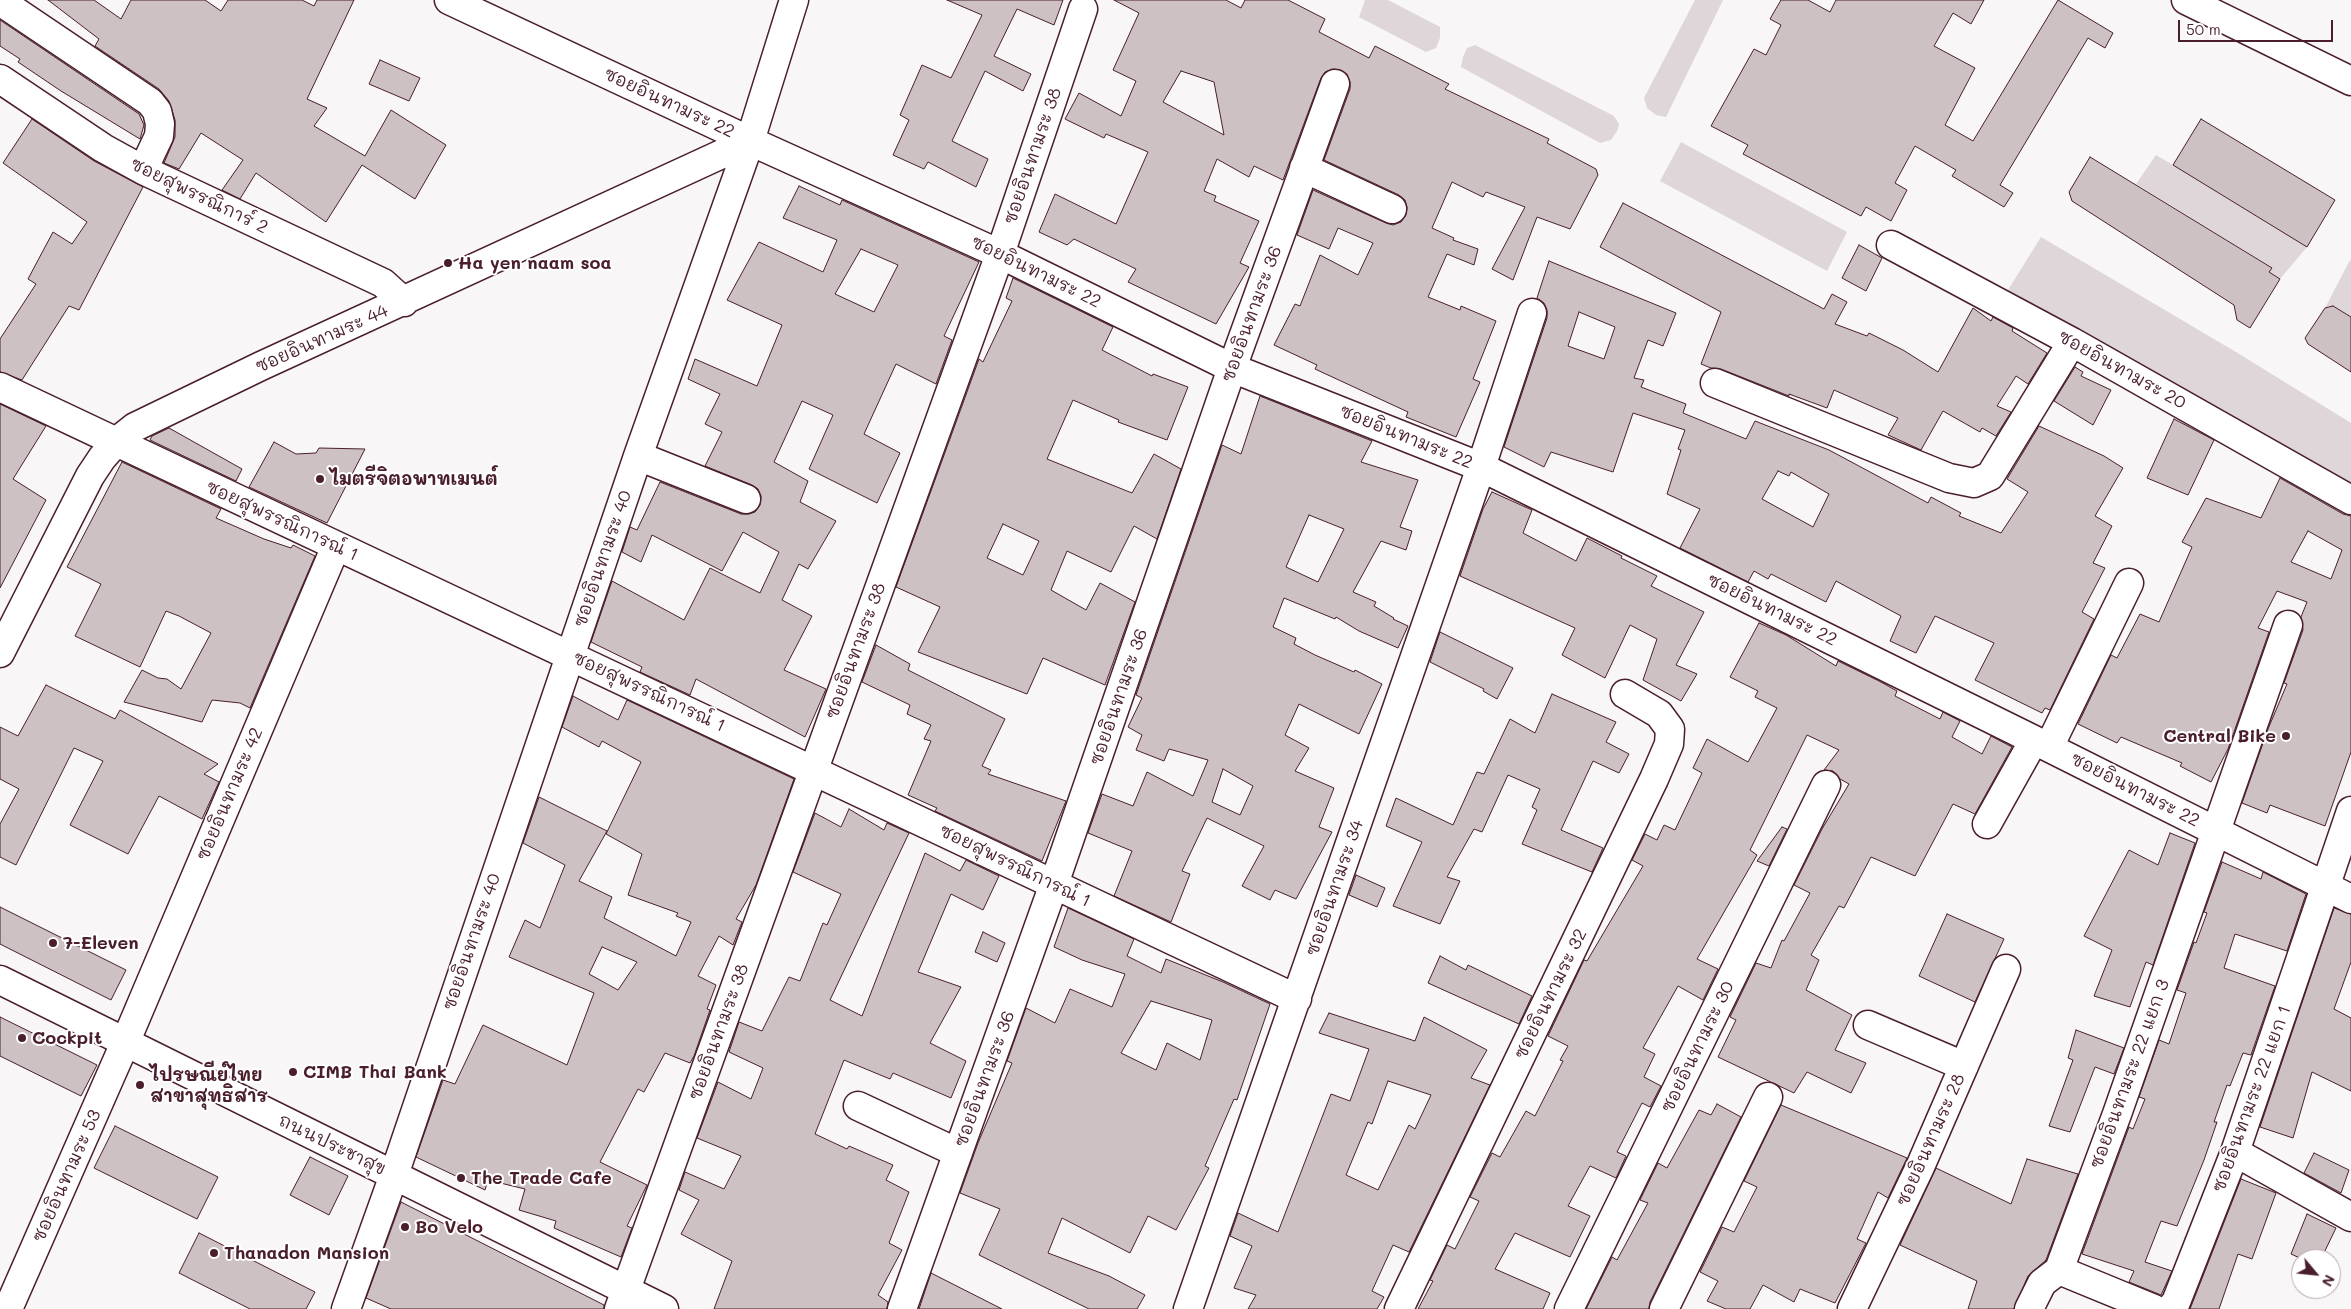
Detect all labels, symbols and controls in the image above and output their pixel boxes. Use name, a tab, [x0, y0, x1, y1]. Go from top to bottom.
scale bar	[2181, 10, 2336, 42]
text: 50 m	[2186, 19, 2221, 39]
street label: ซอยอินทามระ 22	[600, 63, 738, 143]
street label: ซอยอินทามระ 38	[999, 85, 1067, 227]
street label: ซอยสุพรรณิการ์ 2	[127, 153, 271, 239]
street label: ซอยอินทามระ 22	[968, 231, 1104, 313]
street label: ซอยอินทามระ 36	[1217, 243, 1287, 385]
place label: Ha yen naam soa	[458, 252, 612, 274]
marker: Ha yen naam soa	[442, 257, 454, 269]
street label: ซอยอินทามระ 44	[252, 300, 392, 378]
street label: ซอยอินทามระ 20	[2054, 326, 2190, 414]
street label: ซอยอินทามระ 22	[1336, 400, 1476, 474]
place label: ไมตรีจิตอพาทเมนต์	[330, 468, 498, 490]
marker: ไมตรีจิตอพาทเมนต์	[314, 473, 326, 485]
street label: ซอยสุพรรณิการณ์ 1	[202, 476, 362, 566]
street label: ซอยอินทามระ 40	[569, 488, 637, 630]
street label: ซอยอินทามระ 22	[1704, 569, 1840, 651]
street label: ซอยอินทามระ 38	[821, 580, 891, 722]
street label: ซอยอินทามระ 36	[1085, 626, 1153, 768]
street label: ซอยสุพรรณิการณ์ 1	[569, 647, 729, 737]
street label: ซอยอินทามระ 42	[192, 724, 268, 864]
place label: Central Bike	[2163, 725, 2276, 747]
marker: Central Bike	[2280, 730, 2292, 742]
street label: ซอยอินทามระ 22	[2067, 748, 2203, 832]
street label: ซอยอินทามระ 34	[1302, 817, 1368, 959]
street label: ซอยสุพรรณิการณ์ 1	[936, 820, 1094, 912]
street label: ซอยอินทามระ 40	[438, 871, 506, 1013]
street label: ซอยอินทามระ 32	[1510, 925, 1592, 1063]
place label: 7-Eleven	[63, 932, 139, 954]
marker: 7-Eleven	[47, 937, 59, 949]
street label: ซอยอินทามระ 38	[684, 961, 754, 1103]
street label: ซอยอินทามระ 22 แยก 3	[2086, 976, 2174, 1172]
street label: ซอยอินทามระ 30	[1657, 978, 1739, 1116]
street label: ซอยอินทามระ 22 แยก 1	[2208, 1003, 2296, 1195]
street label: ซอยอินทามระ 36	[950, 1008, 1020, 1150]
place label: Cockpit	[32, 1027, 102, 1049]
marker: Cockpit	[16, 1032, 28, 1044]
place label: CIMB Thai Bank	[303, 1061, 447, 1083]
place label: ไปรษณีย์ไทย สาขาสุทธิสาร	[150, 1064, 268, 1106]
marker: CIMB Thai Bank	[287, 1066, 299, 1078]
street label: ซอยอินทามระ 28	[1892, 1070, 1970, 1210]
marker: ไปรษณีย์ไทย สาขาสุทธิสาร	[134, 1079, 146, 1091]
street label: ซอยอินทามระ 53	[28, 1106, 106, 1246]
street label: ถนนประชาสุข	[275, 1110, 389, 1180]
place label: The Trade Cafe	[471, 1167, 612, 1189]
marker: The Trade Cafe	[455, 1172, 467, 1184]
place label: Bo Velo	[415, 1216, 483, 1238]
marker: Bo Velo	[399, 1221, 411, 1233]
place label: Thanadon Mansion	[224, 1242, 389, 1264]
marker: Thanadon Mansion	[208, 1247, 220, 1259]
north arrow	[2291, 1249, 2341, 1299]
text: N	[2318, 1272, 2340, 1290]

